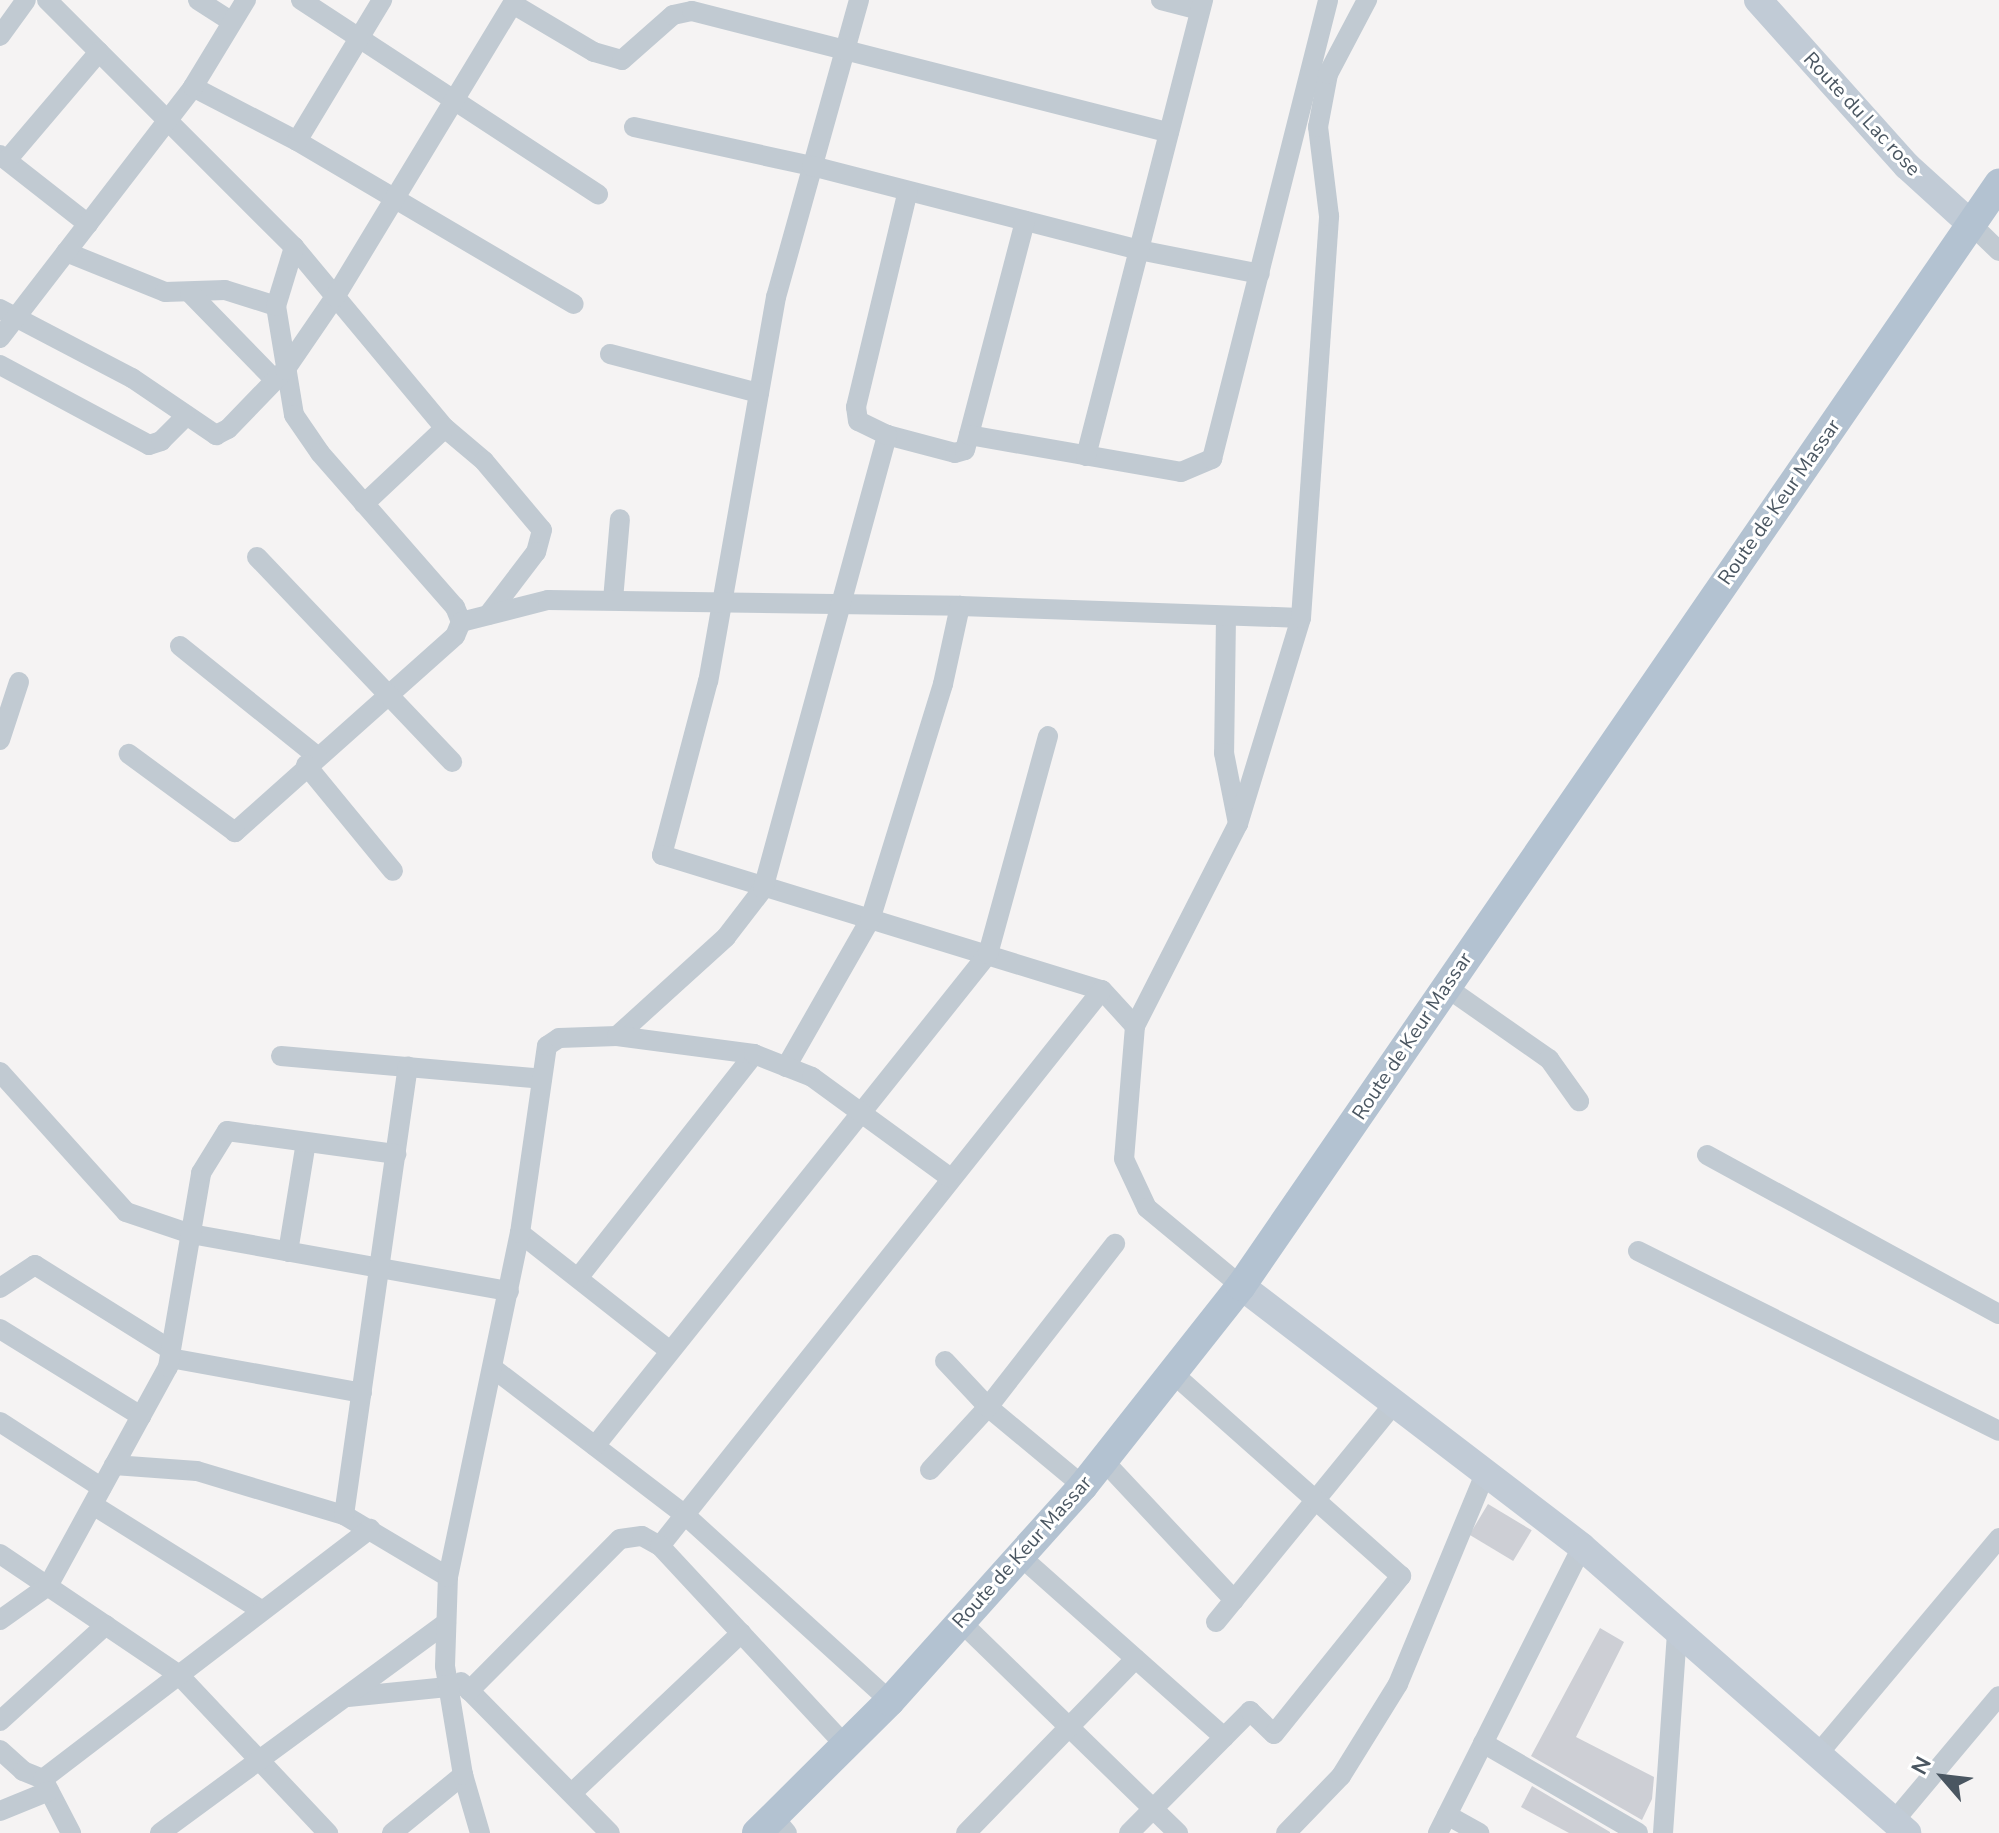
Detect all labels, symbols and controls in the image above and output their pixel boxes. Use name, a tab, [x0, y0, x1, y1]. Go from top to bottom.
street label: Route du Lac rose	[1799, 47, 1925, 181]
street label: Route de Keur Massar	[1713, 415, 1845, 589]
street label: Route de Keur Massar	[1347, 948, 1477, 1124]
street label: Route de Keur Massar	[947, 1471, 1097, 1633]
north arrow	[1903, 1737, 1983, 1817]
text: N	[1905, 1751, 1939, 1780]

